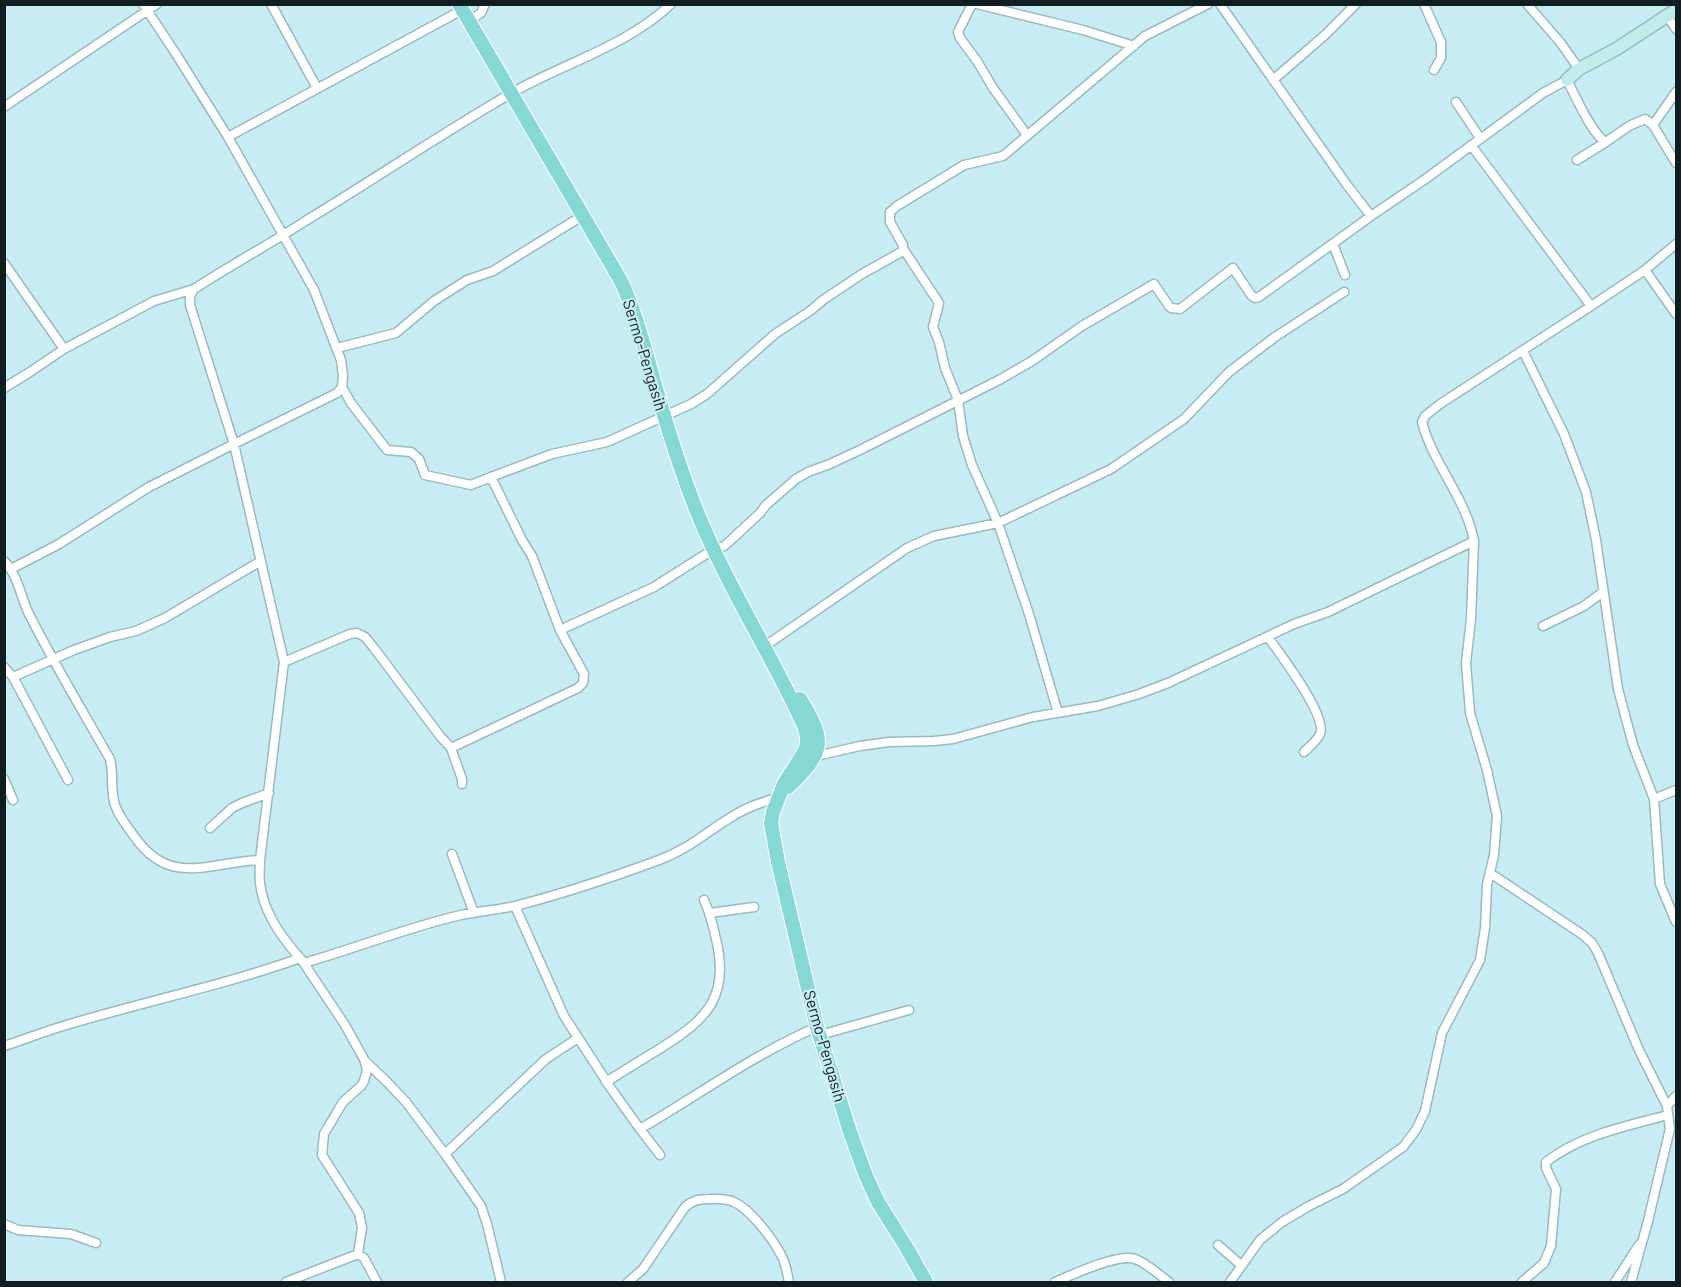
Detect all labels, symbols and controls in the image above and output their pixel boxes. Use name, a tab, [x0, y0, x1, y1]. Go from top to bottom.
street label: Sermo-Pengasih	[620, 297, 671, 413]
street label: Sermo-Pengasih	[800, 988, 851, 1104]

